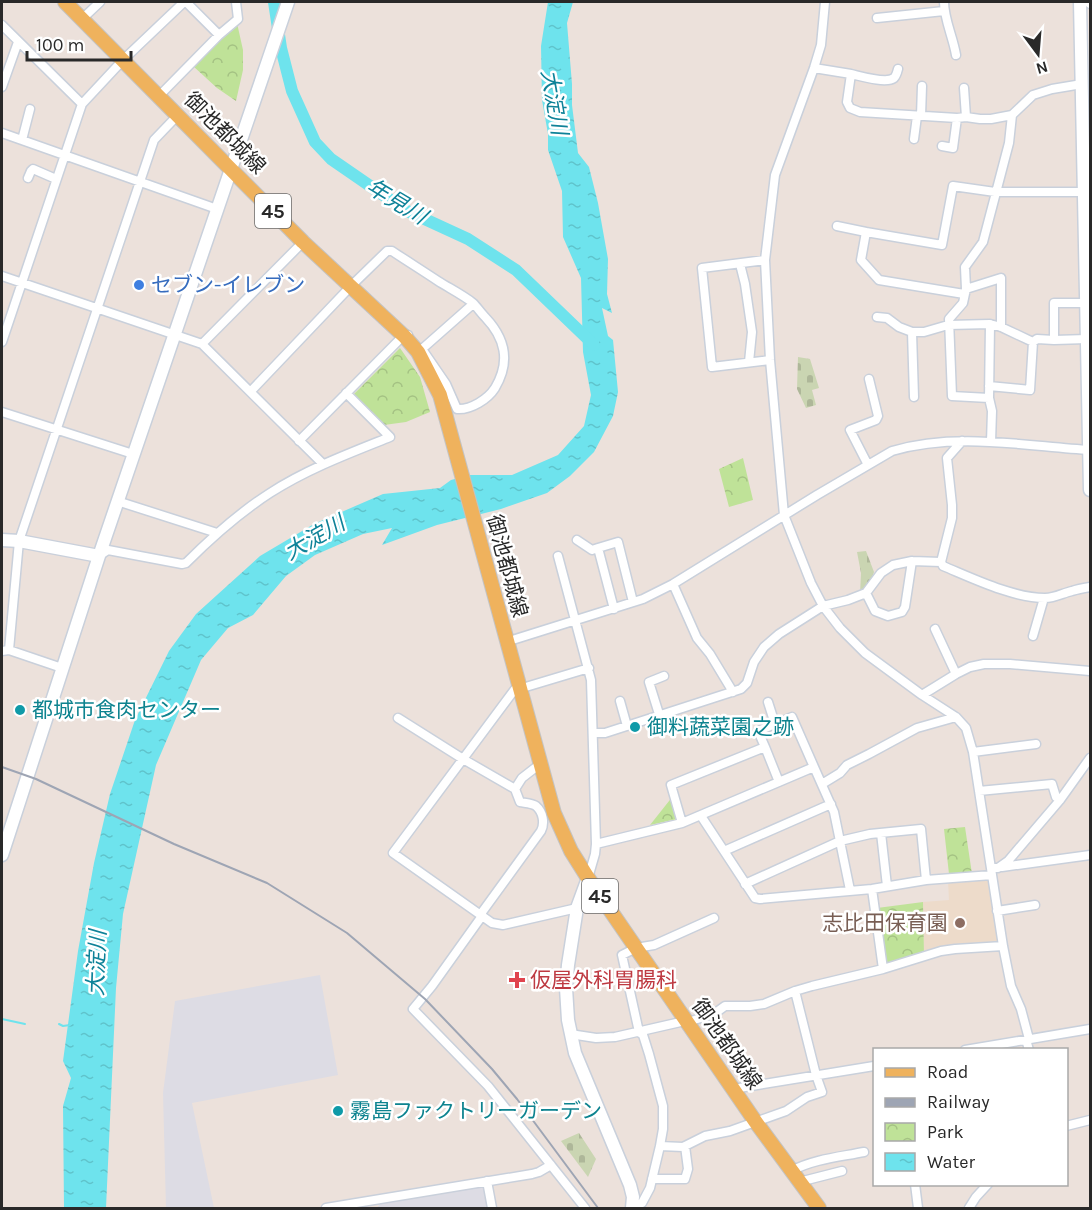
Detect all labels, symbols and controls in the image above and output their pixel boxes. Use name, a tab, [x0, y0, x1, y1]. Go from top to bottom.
scale bar	[27, 24, 130, 62]
north arrow	[1008, 24, 1068, 84]
text: 100 m	[36, 34, 84, 56]
text: N	[1034, 57, 1050, 79]
water label: 大淀川	[535, 67, 573, 139]
street label: 御池都城線	[179, 87, 271, 179]
water label: 年見川	[361, 174, 433, 231]
road number: 45	[255, 194, 291, 228]
place label: セブン-イレブン	[151, 273, 305, 297]
marker: セブン-イレブン	[132, 278, 146, 292]
water label: 大淀川	[279, 509, 351, 566]
street label: 御池都城線	[482, 512, 532, 620]
place label: 都城市食肉センター	[32, 698, 221, 722]
marker: 都城市食肉センター	[13, 703, 27, 717]
place label: 御料蔬菜園之跡	[647, 715, 794, 739]
marker: 御料蔬菜園之跡	[628, 720, 642, 734]
road number: 45	[582, 879, 618, 913]
place label: 志比田保育園	[822, 911, 948, 935]
marker: 志比田保育園	[953, 916, 967, 930]
water label: 大淀川	[83, 928, 111, 996]
place label: 仮屋外科胃腸科	[530, 968, 677, 992]
marker: 仮屋外科胃腸科	[508, 971, 526, 989]
street label: 御池都城線	[687, 994, 767, 1094]
legend	[873, 1048, 1068, 1186]
text: Road	[927, 1061, 968, 1083]
text: Railway	[927, 1091, 990, 1113]
place label: 霧島ファクトリーガーデン	[350, 1099, 602, 1123]
marker: 霧島ファクトリーガーデン	[331, 1104, 345, 1118]
text: Park	[927, 1121, 964, 1143]
text: Water	[927, 1151, 975, 1173]

